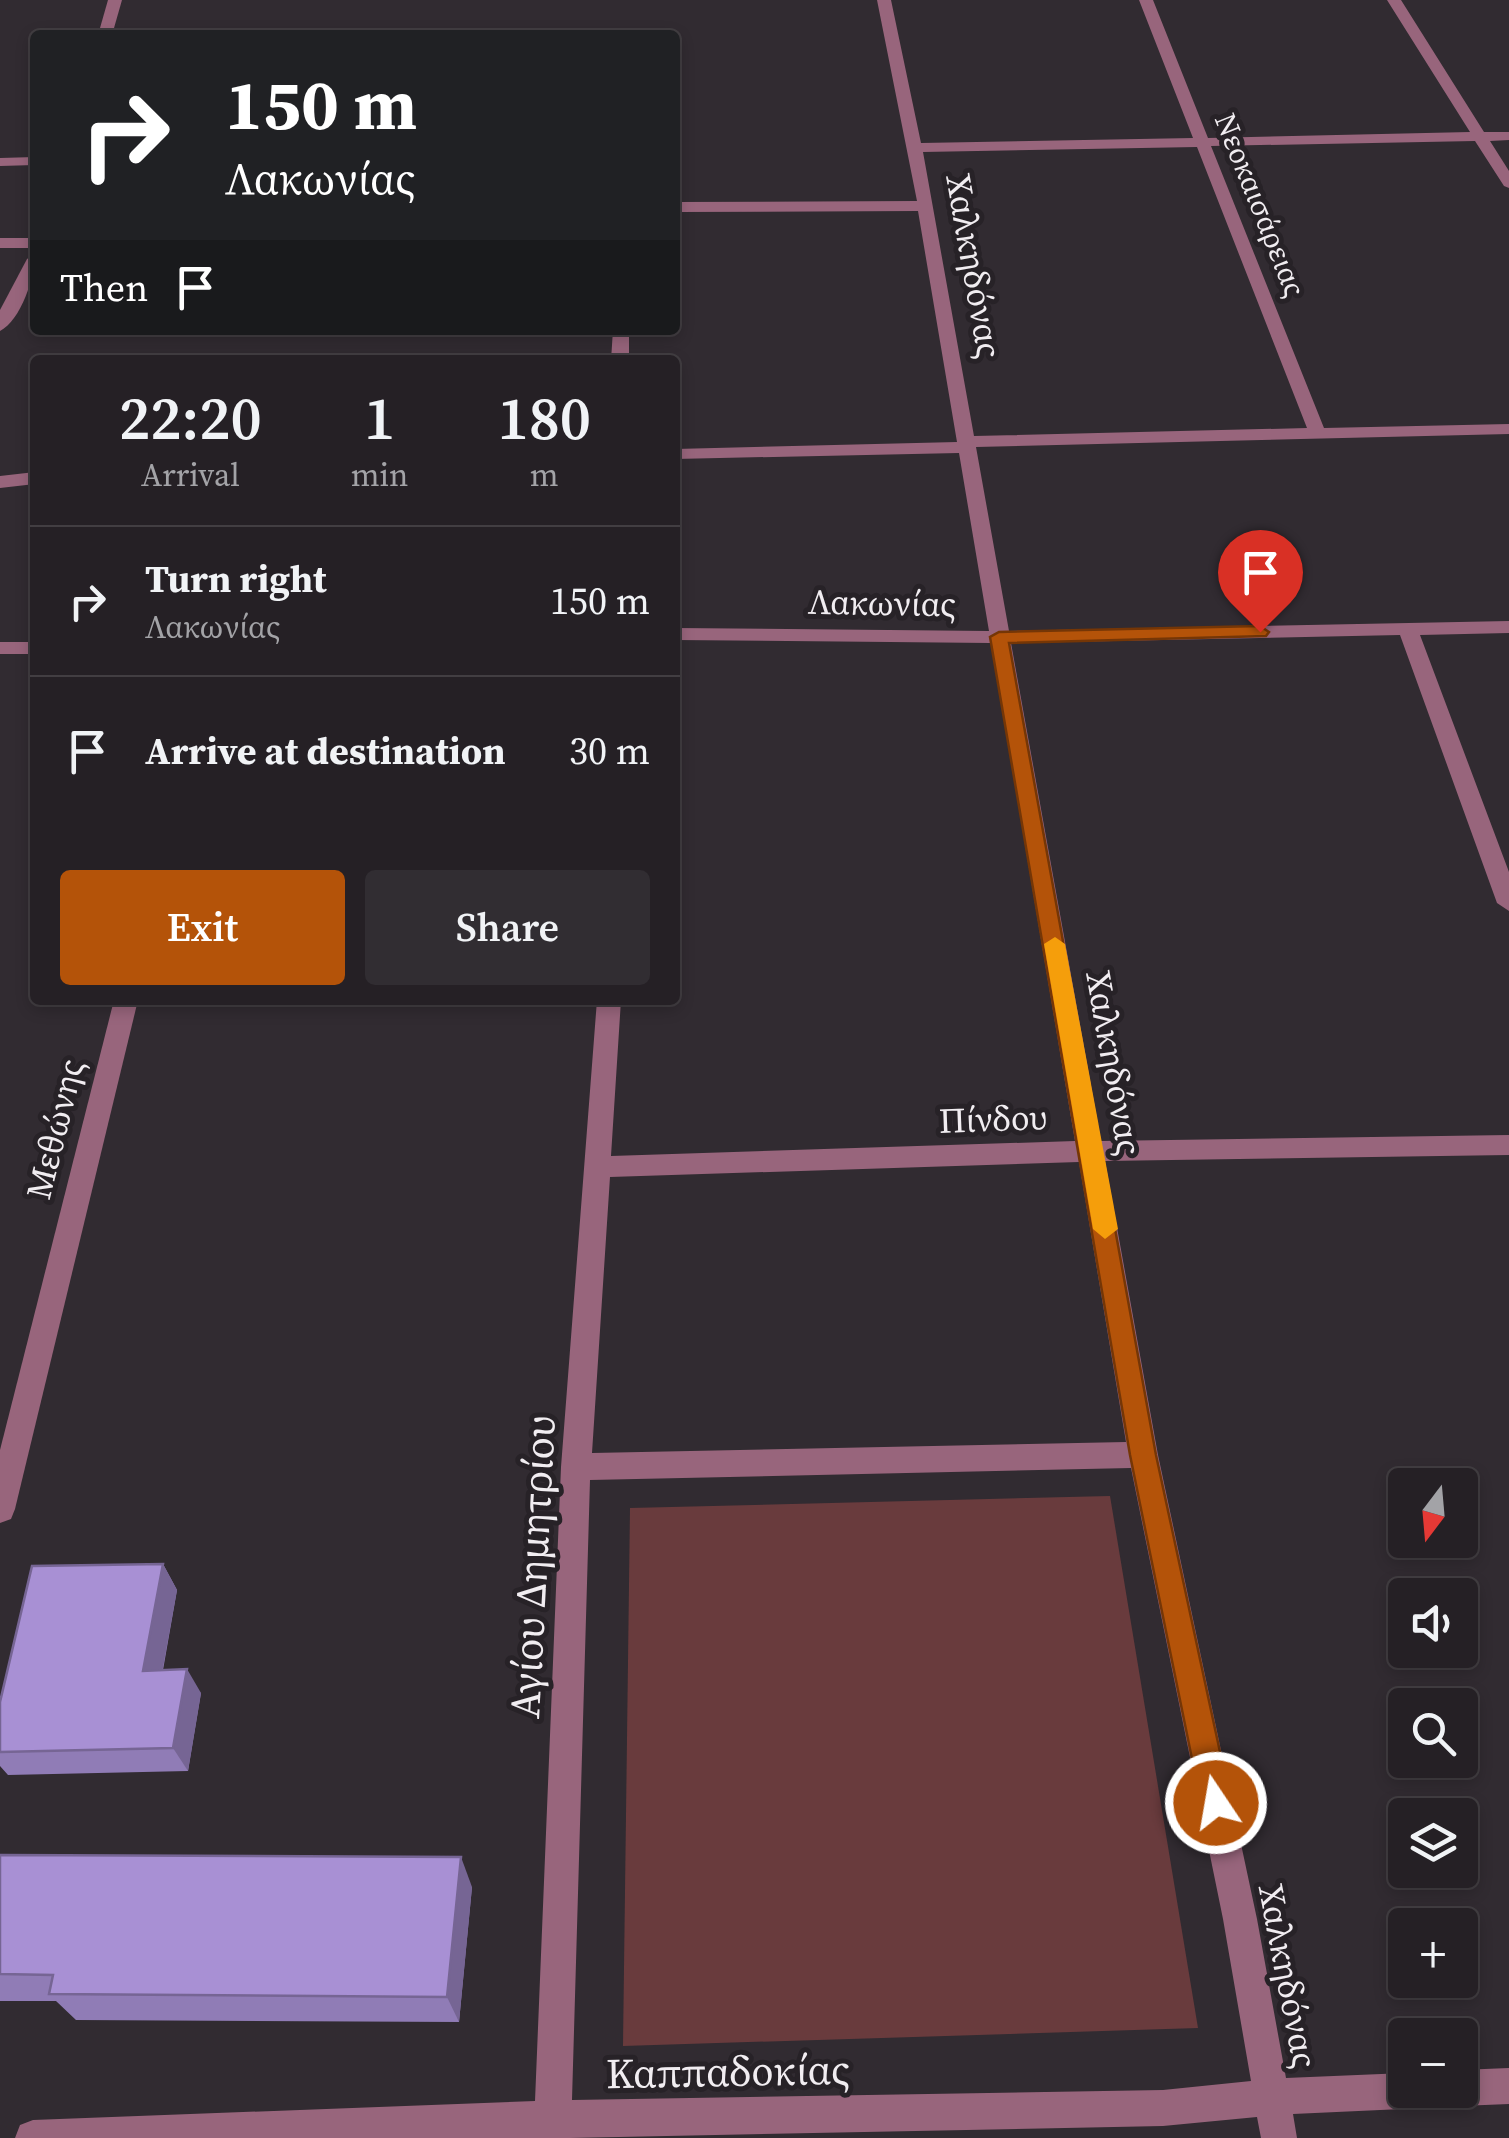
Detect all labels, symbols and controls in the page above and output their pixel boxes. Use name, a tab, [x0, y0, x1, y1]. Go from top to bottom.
text: 150 m	[225, 56, 417, 152]
icon: right	[60, 70, 190, 200]
street label: Νεοκαισάρειας	[1205, 107, 1316, 303]
text: Λακωνίας	[225, 147, 416, 209]
street label: Χαλκηδόνας	[934, 170, 1014, 362]
icon: arrive	[168, 260, 223, 315]
text: Then	[60, 262, 148, 314]
text: 22:20	[119, 377, 262, 459]
text: 1	[364, 377, 395, 459]
text: 180	[497, 377, 591, 459]
text: Arrival	[141, 453, 240, 497]
text: min	[351, 453, 408, 497]
text: m	[530, 453, 559, 497]
pin	[1218, 530, 1303, 633]
icon: arrive	[1233, 545, 1288, 600]
text: Turn right	[145, 553, 327, 605]
icon: right	[60, 574, 115, 629]
text: 150 m	[550, 575, 650, 627]
street label: Λακωνίας	[807, 578, 957, 628]
text: Λακωνίας	[145, 605, 281, 649]
icon: arrive	[60, 724, 115, 779]
text: Arrive at destination	[145, 725, 506, 777]
text: 30 m	[569, 725, 650, 777]
button: Exit	[60, 870, 345, 985]
button: Share	[365, 870, 650, 985]
street label: Χαλκηδόνας	[1074, 967, 1154, 1159]
street label: Μεθώνης	[14, 1054, 96, 1204]
street label: Πίνδου	[938, 1093, 1048, 1145]
street label: Αγίου Δημητρίου	[495, 1414, 569, 1720]
north arrow	[1388, 1468, 1478, 1558]
map controls	[1388, 1468, 1478, 2108]
button: sound	[1388, 1578, 1478, 1668]
button: search	[1388, 1688, 1478, 1778]
position arrow	[1164, 1751, 1268, 1855]
button: layers	[1388, 1798, 1478, 1888]
street label: Χαλκηδόνας	[1247, 1880, 1329, 2072]
button: +	[1388, 1908, 1478, 1998]
button: −	[1388, 2018, 1478, 2108]
street label: Καππαδοκίας	[605, 2040, 851, 2102]

